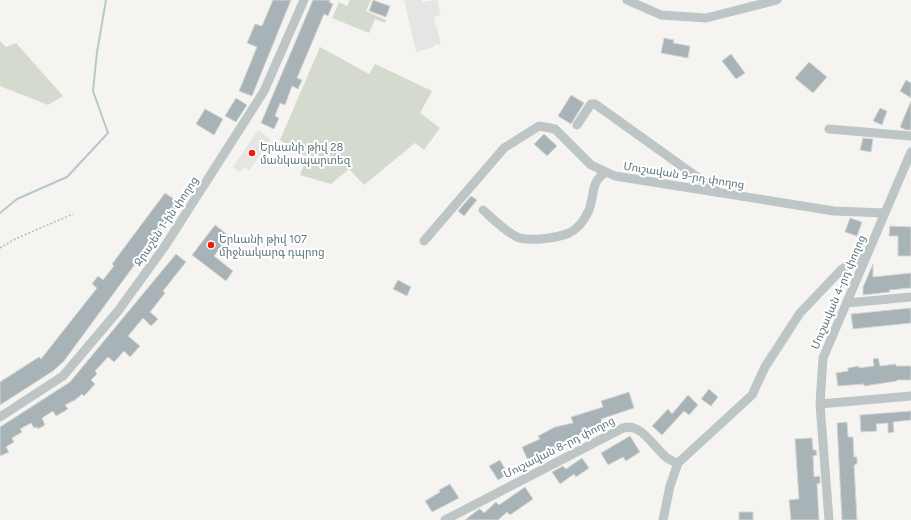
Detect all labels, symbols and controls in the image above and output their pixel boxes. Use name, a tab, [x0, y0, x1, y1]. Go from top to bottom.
place label: Երևանի թիվ 28 մանկապարտեզ	[260, 141, 352, 167]
marker: Երևանի թիվ 28 մանկապարտեզ	[247, 148, 257, 158]
street label: Մուշավան 9-րդ փողոց	[622, 160, 745, 191]
street label: Ջրաշեն 1-ին փողոց	[132, 174, 201, 269]
place label: Երևանի թիվ 107 միջնակարգ դպրոց	[219, 233, 325, 259]
street label: Մուշավան 4-րդ փողոց	[808, 233, 868, 351]
marker: Երևանի թիվ 107 միջնակարգ դպրոց	[206, 240, 216, 250]
street label: Մուշավան 8-րդ փողոց	[502, 414, 617, 481]

